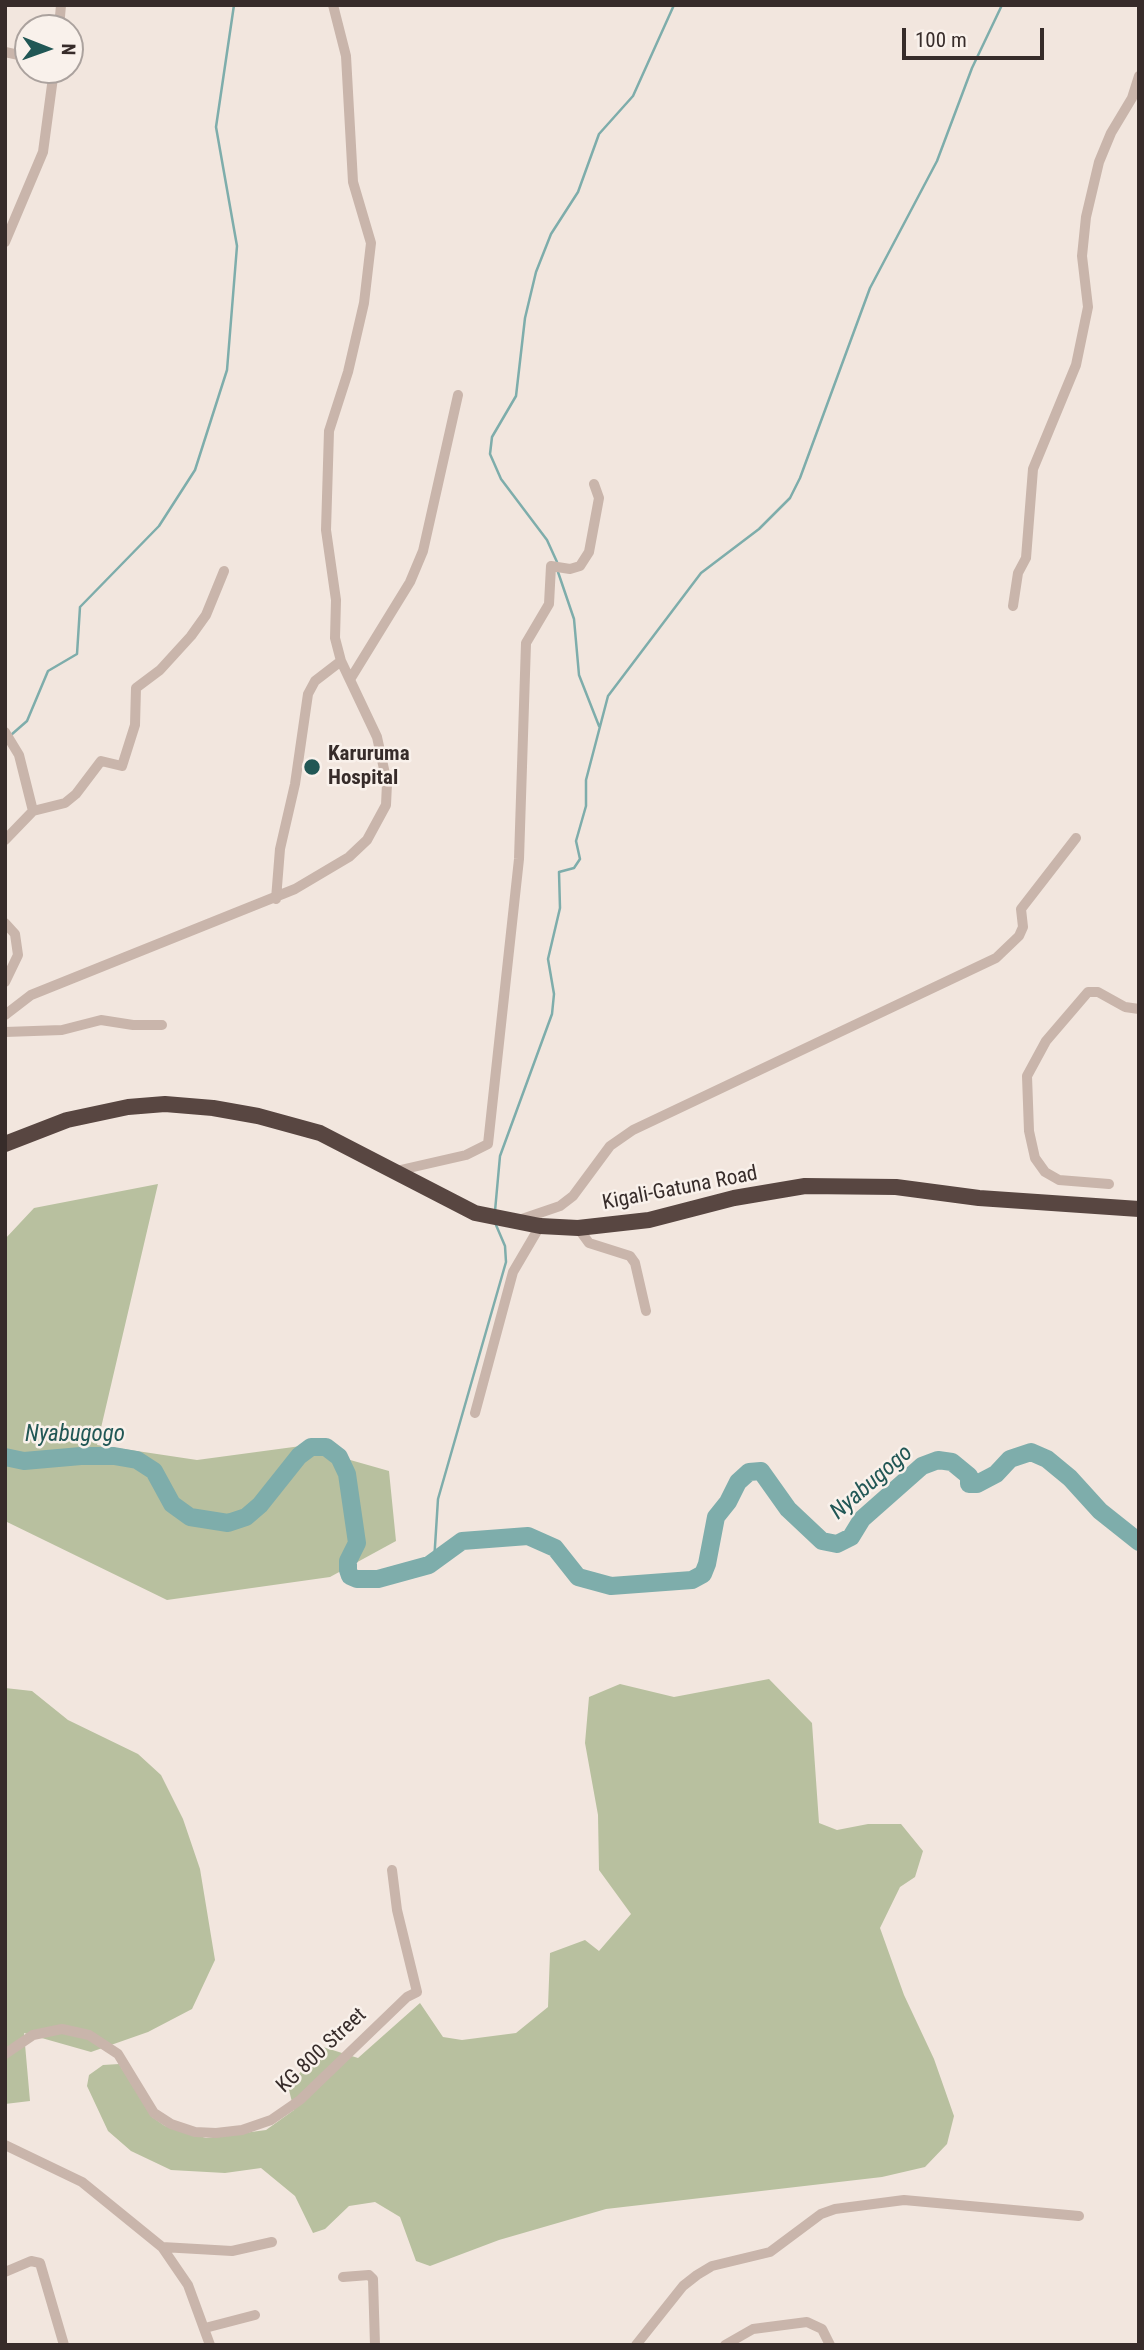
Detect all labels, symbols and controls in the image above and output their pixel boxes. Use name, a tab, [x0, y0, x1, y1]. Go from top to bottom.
north arrow	[14, 14, 84, 84]
scale bar	[906, 14, 1048, 58]
text: 100 m	[915, 28, 967, 52]
text: N	[57, 43, 80, 55]
place label: Karuruma Hospital	[328, 742, 410, 792]
marker: Karuruma Hospital	[302, 757, 322, 777]
street label: Kigali-Gatuna Road	[600, 1162, 760, 1216]
water label: Nyabugogo	[25, 1421, 125, 1449]
water label: Nyabugogo	[825, 1440, 919, 1526]
street label: KG 800 Street	[272, 2003, 372, 2099]

